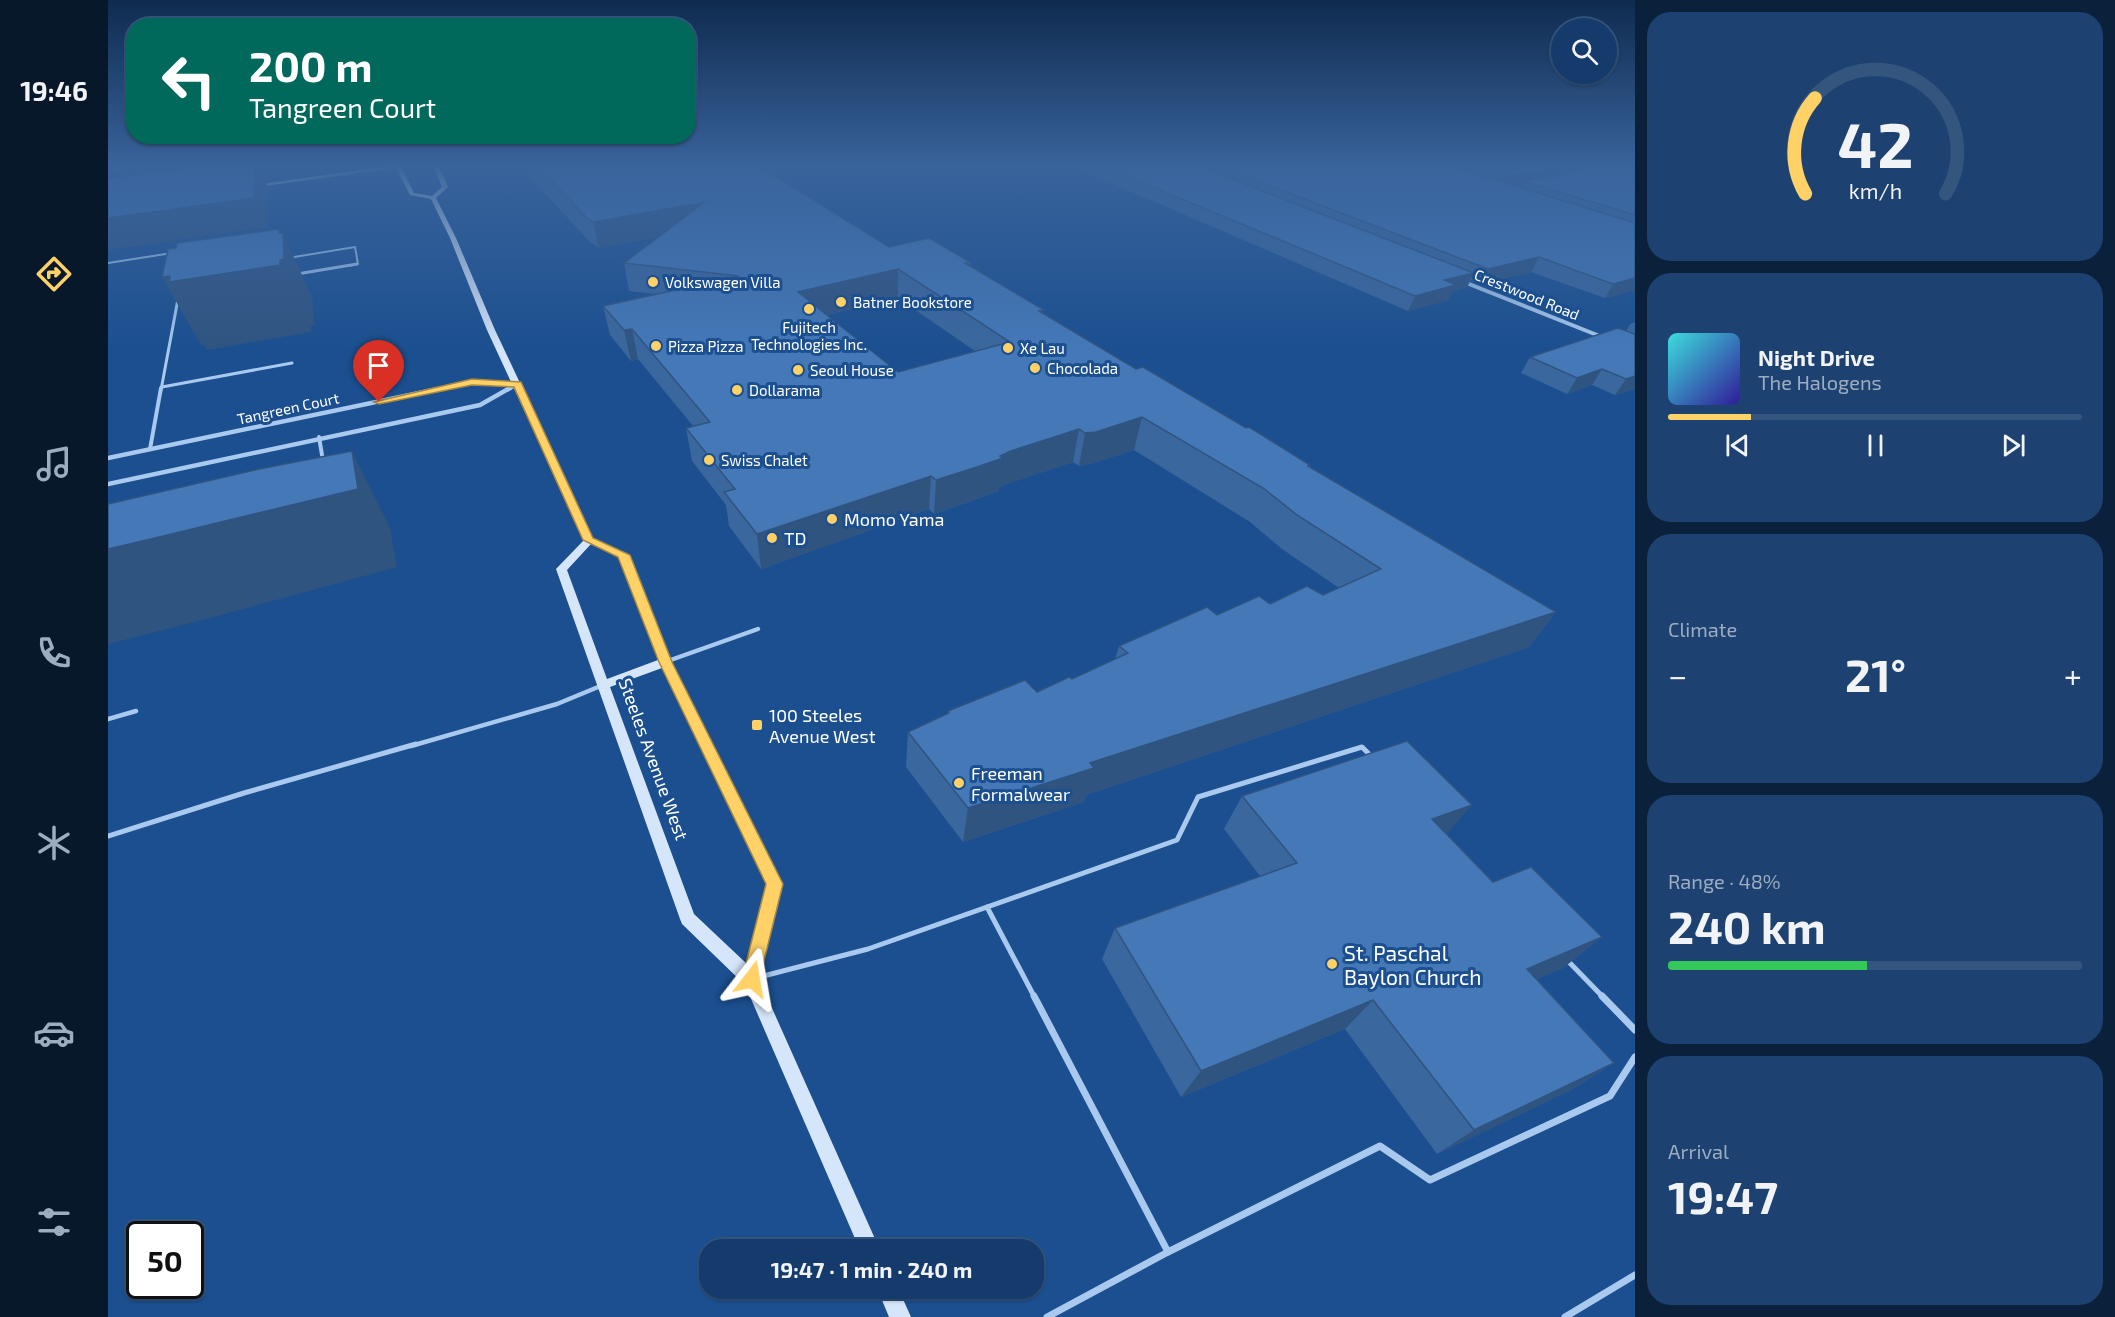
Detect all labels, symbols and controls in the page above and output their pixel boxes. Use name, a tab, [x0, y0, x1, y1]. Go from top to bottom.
map controls	[1551, 18, 1617, 84]
button: search	[1551, 18, 1617, 84]
text: 200 m	[249, 40, 372, 90]
icon: left	[150, 42, 228, 120]
text: 19:46	[20, 74, 88, 106]
text: Tangreen Court	[249, 91, 436, 123]
text: 42	[1837, 106, 1913, 181]
text: km/h	[1848, 178, 1902, 203]
icon: directions	[33, 253, 75, 295]
street label: Crestwood Road	[1472, 265, 1582, 323]
place label: Volkswagen Villa	[665, 273, 780, 291]
marker: Volkswagen Villa	[646, 275, 660, 289]
place label: Batner Bookstore	[853, 293, 972, 311]
marker: Batner Bookstore	[834, 295, 848, 309]
marker: Fujitech Technologies Inc.	[802, 302, 816, 316]
place label: Fujitech Technologies Inc.	[751, 318, 867, 353]
place label: Pizza Pizza	[668, 337, 744, 355]
marker: Pizza Pizza	[649, 339, 663, 353]
place label: Xe Lau	[1020, 339, 1065, 357]
pin	[353, 340, 404, 402]
marker: Xe Lau	[1001, 341, 1015, 355]
text: Night Drive	[1758, 344, 1875, 370]
icon: arrive	[362, 349, 395, 382]
place label: Chocolada	[1047, 359, 1118, 377]
place label: Seoul House	[810, 361, 894, 379]
marker: Chocolada	[1028, 361, 1042, 375]
marker: Seoul House	[791, 363, 805, 377]
text: The Halogens	[1758, 370, 1882, 394]
place label: Dollarama	[749, 381, 820, 399]
marker: Dollarama	[730, 383, 744, 397]
street label: Tangreen Court	[235, 388, 341, 428]
icon: previous	[1721, 429, 1754, 462]
icon: pause	[1859, 429, 1892, 462]
icon: next	[1997, 429, 2030, 462]
icon: music	[33, 443, 75, 485]
place label: Swiss Chalet	[721, 451, 808, 469]
marker: Swiss Chalet	[702, 453, 716, 467]
place label: Momo Yama	[844, 508, 944, 530]
marker: Momo Yama	[825, 512, 839, 526]
place label: TD	[784, 527, 806, 549]
marker: TD	[765, 531, 779, 545]
text: Climate	[1668, 617, 1737, 641]
icon: phone	[33, 632, 75, 674]
text: 21°	[1845, 647, 1906, 701]
text: −	[1668, 655, 1687, 695]
text: +	[2064, 655, 2082, 695]
street label: Steeles Avenue West	[615, 675, 694, 843]
place label: 100 Steeles Avenue West	[769, 704, 876, 747]
marker: 100 Steeles Avenue West	[750, 718, 764, 732]
place label: Freeman Formalwear	[971, 762, 1070, 805]
marker: Freeman Formalwear	[952, 776, 966, 790]
icon: climate	[33, 822, 75, 864]
text: Range · 48%	[1668, 869, 1781, 893]
text: 240 km	[1668, 899, 1826, 953]
place label: St. Paschal Baylon Church	[1344, 940, 1481, 989]
position arrow	[720, 947, 784, 1011]
marker: St. Paschal Baylon Church	[1325, 957, 1339, 971]
icon: car	[33, 1012, 75, 1054]
text: Arrival	[1668, 1139, 1729, 1163]
text: 19:47	[1668, 1169, 1778, 1223]
icon: filters	[33, 1201, 75, 1243]
speed limit sign: 50	[126, 1221, 204, 1299]
text: 19:47 · 1 min · 240 m	[771, 1256, 972, 1282]

